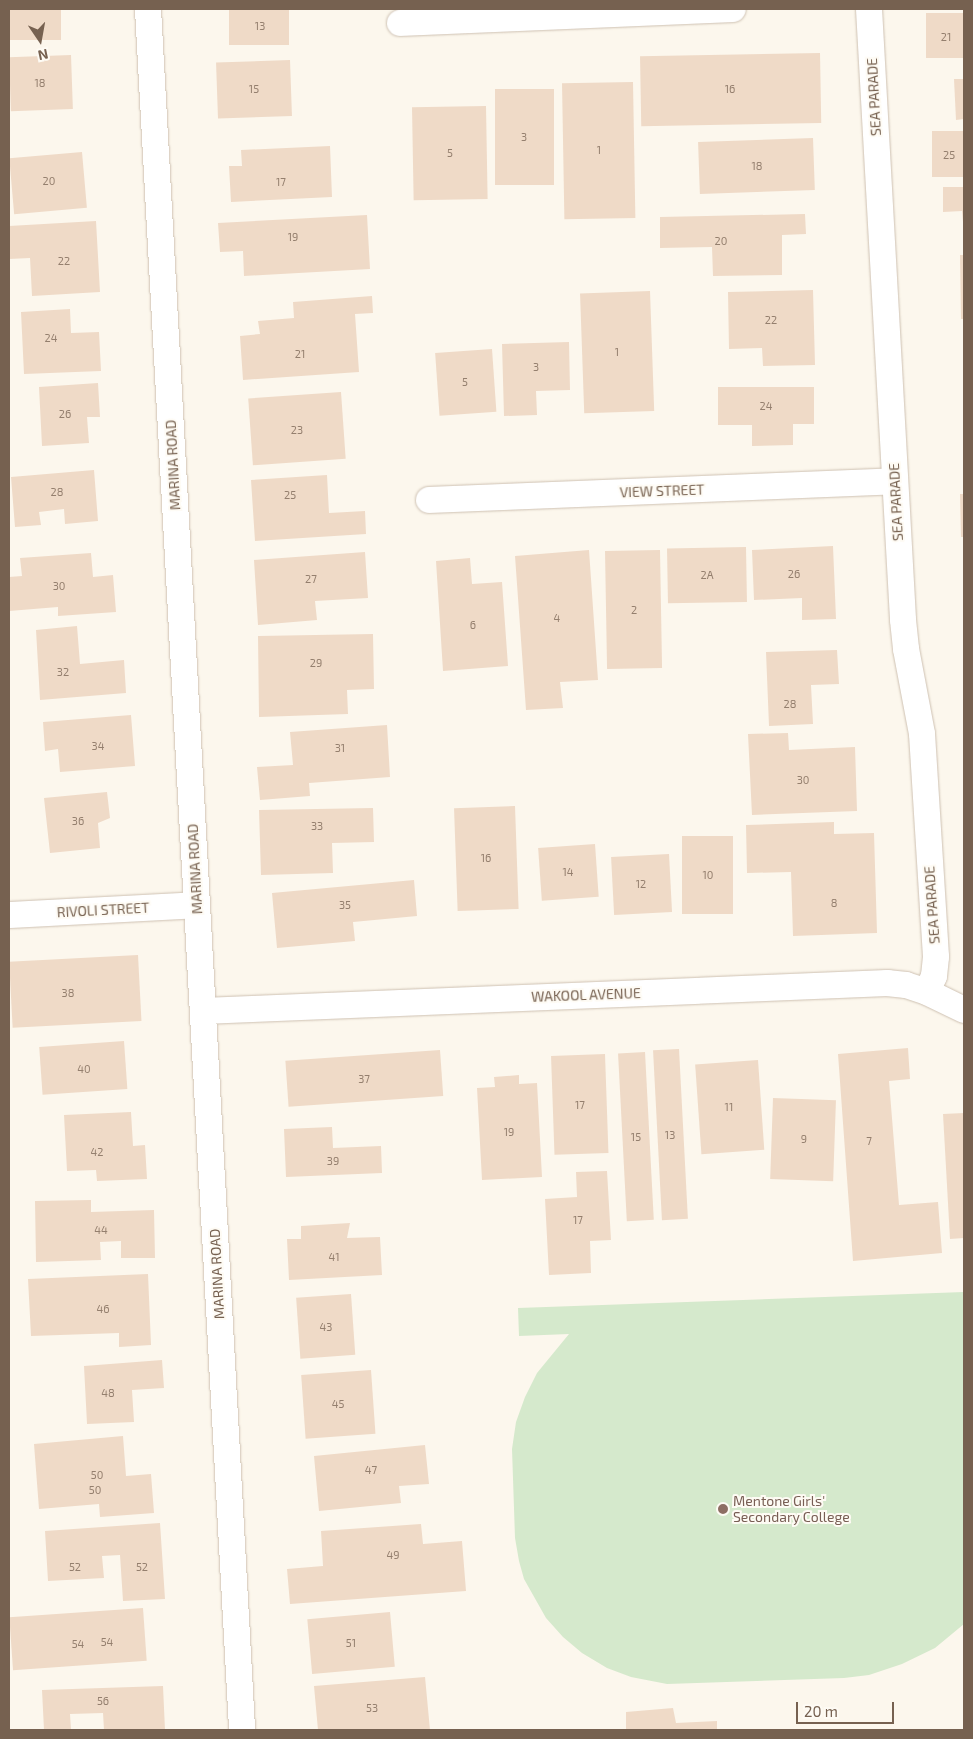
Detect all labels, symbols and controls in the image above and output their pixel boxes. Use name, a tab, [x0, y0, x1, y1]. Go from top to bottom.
north arrow	[15, 15, 65, 65]
house number: 13	[255, 19, 265, 33]
house number: 21	[941, 30, 951, 44]
text: N	[37, 46, 50, 65]
street label: SEA PARADE	[864, 57, 884, 137]
house number: 18	[34, 76, 46, 90]
house number: 15	[249, 82, 259, 96]
house number: 16	[725, 82, 735, 96]
house number: 3	[521, 130, 527, 144]
house number: 1	[597, 143, 601, 157]
house number: 5	[447, 146, 453, 160]
house number: 25	[943, 148, 955, 162]
house number: 18	[751, 159, 763, 173]
house number: 20	[43, 174, 55, 188]
house number: 17	[276, 175, 286, 189]
house number: 19	[288, 230, 298, 244]
house number: 20	[715, 234, 727, 248]
house number: 22	[58, 254, 70, 268]
house number: 22	[765, 313, 777, 327]
house number: 24	[45, 331, 57, 345]
house number: 1	[615, 345, 619, 359]
house number: 21	[295, 347, 305, 361]
house number: 3	[533, 360, 539, 374]
house number: 5	[462, 375, 468, 389]
house number: 24	[760, 399, 772, 413]
house number: 26	[59, 407, 71, 421]
street label: MARINA ROAD	[162, 419, 184, 511]
house number: 23	[291, 423, 303, 437]
street label: SEA PARADE	[886, 462, 906, 542]
street label: VIEW STREET	[619, 481, 705, 501]
house number: 28	[51, 485, 63, 499]
house number: 25	[284, 488, 296, 502]
house number: 26	[788, 567, 800, 581]
house number: 2A	[700, 568, 714, 582]
house number: 27	[305, 572, 317, 586]
house number: 30	[53, 579, 65, 593]
house number: 2	[631, 603, 637, 617]
house number: 4	[554, 611, 560, 625]
house number: 6	[470, 618, 476, 632]
house number: 29	[310, 656, 322, 670]
house number: 32	[57, 665, 69, 679]
house number: 28	[784, 697, 796, 711]
house number: 34	[92, 739, 104, 753]
house number: 31	[335, 741, 345, 755]
house number: 30	[797, 773, 809, 787]
house number: 36	[72, 814, 84, 828]
house number: 33	[311, 819, 323, 833]
street label: MARINA ROAD	[184, 823, 206, 915]
house number: 16	[481, 851, 491, 865]
house number: 14	[562, 865, 574, 879]
street label: SEA PARADE	[921, 865, 943, 945]
house number: 10	[702, 868, 714, 882]
house number: 12	[636, 877, 646, 891]
house number: 8	[831, 896, 837, 910]
house number: 35	[339, 898, 351, 912]
street label: RIVOLI STREET	[56, 899, 150, 921]
street label: WAKOOL AVENUE	[531, 985, 641, 1005]
house number: 38	[62, 986, 74, 1000]
house number: 40	[77, 1062, 91, 1076]
house number: 37	[358, 1072, 370, 1086]
house number: 17	[575, 1098, 585, 1112]
house number: 11	[725, 1100, 733, 1114]
house number: 19	[504, 1125, 514, 1139]
house number: 13	[665, 1128, 675, 1142]
house number: 15	[631, 1130, 641, 1144]
house number: 9	[801, 1132, 807, 1146]
house number: 7	[866, 1134, 872, 1148]
house number: 42	[91, 1145, 103, 1159]
house number: 39	[327, 1154, 339, 1168]
house number: 17	[573, 1213, 583, 1227]
house number: 44	[94, 1223, 108, 1237]
street label: MARINA ROAD	[206, 1228, 228, 1320]
house number: 41	[328, 1250, 340, 1264]
house number: 46	[96, 1302, 110, 1316]
house number: 43	[320, 1320, 332, 1334]
house number: 48	[101, 1386, 115, 1400]
house number: 45	[332, 1397, 344, 1411]
house number: 47	[365, 1463, 377, 1477]
house number: 50	[91, 1468, 103, 1482]
house number: 50	[89, 1483, 101, 1497]
place label: Mentone Girls' Secondary College	[733, 1493, 850, 1525]
marker: Mentone Girls' Secondary College	[717, 1503, 729, 1515]
house number: 49	[386, 1548, 400, 1562]
house number: 52	[69, 1560, 81, 1574]
house number: 52	[136, 1560, 148, 1574]
house number: 54	[101, 1635, 113, 1649]
house number: 51	[346, 1636, 356, 1650]
house number: 54	[72, 1637, 84, 1651]
scale bar	[798, 1692, 896, 1724]
house number: 56	[97, 1694, 109, 1708]
house number: 53	[366, 1701, 378, 1715]
text: 20 m	[804, 1702, 838, 1720]

